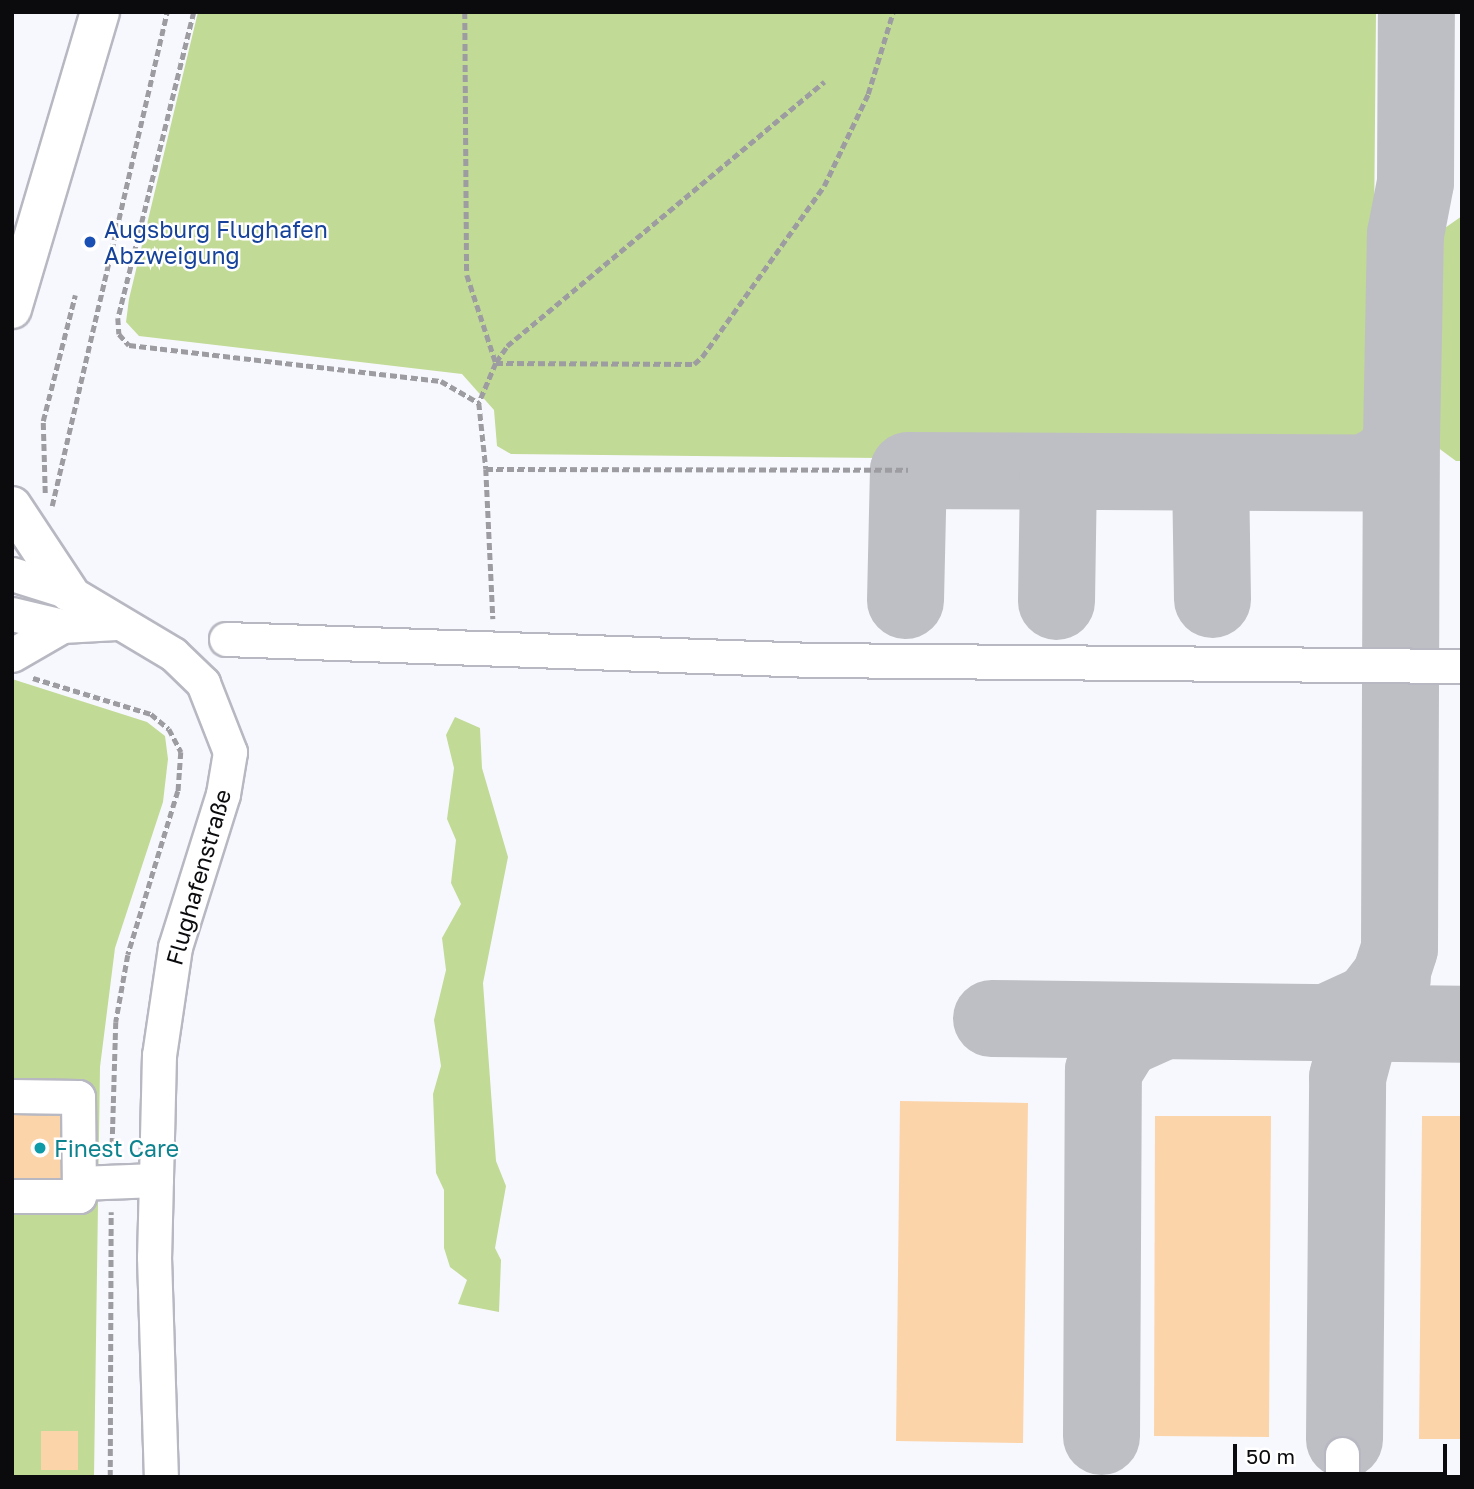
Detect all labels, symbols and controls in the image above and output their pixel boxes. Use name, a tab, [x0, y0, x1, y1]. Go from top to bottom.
place label: Augsburg Flughafen Abzweigung	[104, 215, 328, 269]
marker: Augsburg Flughafen Abzweigung	[82, 234, 98, 250]
street label: Flughafenstraße	[160, 786, 236, 968]
place label: Finest Care	[54, 1134, 179, 1162]
marker: Finest Care	[32, 1140, 48, 1156]
scale bar	[1236, 1430, 1450, 1474]
text: 50 m	[1246, 1443, 1295, 1469]

